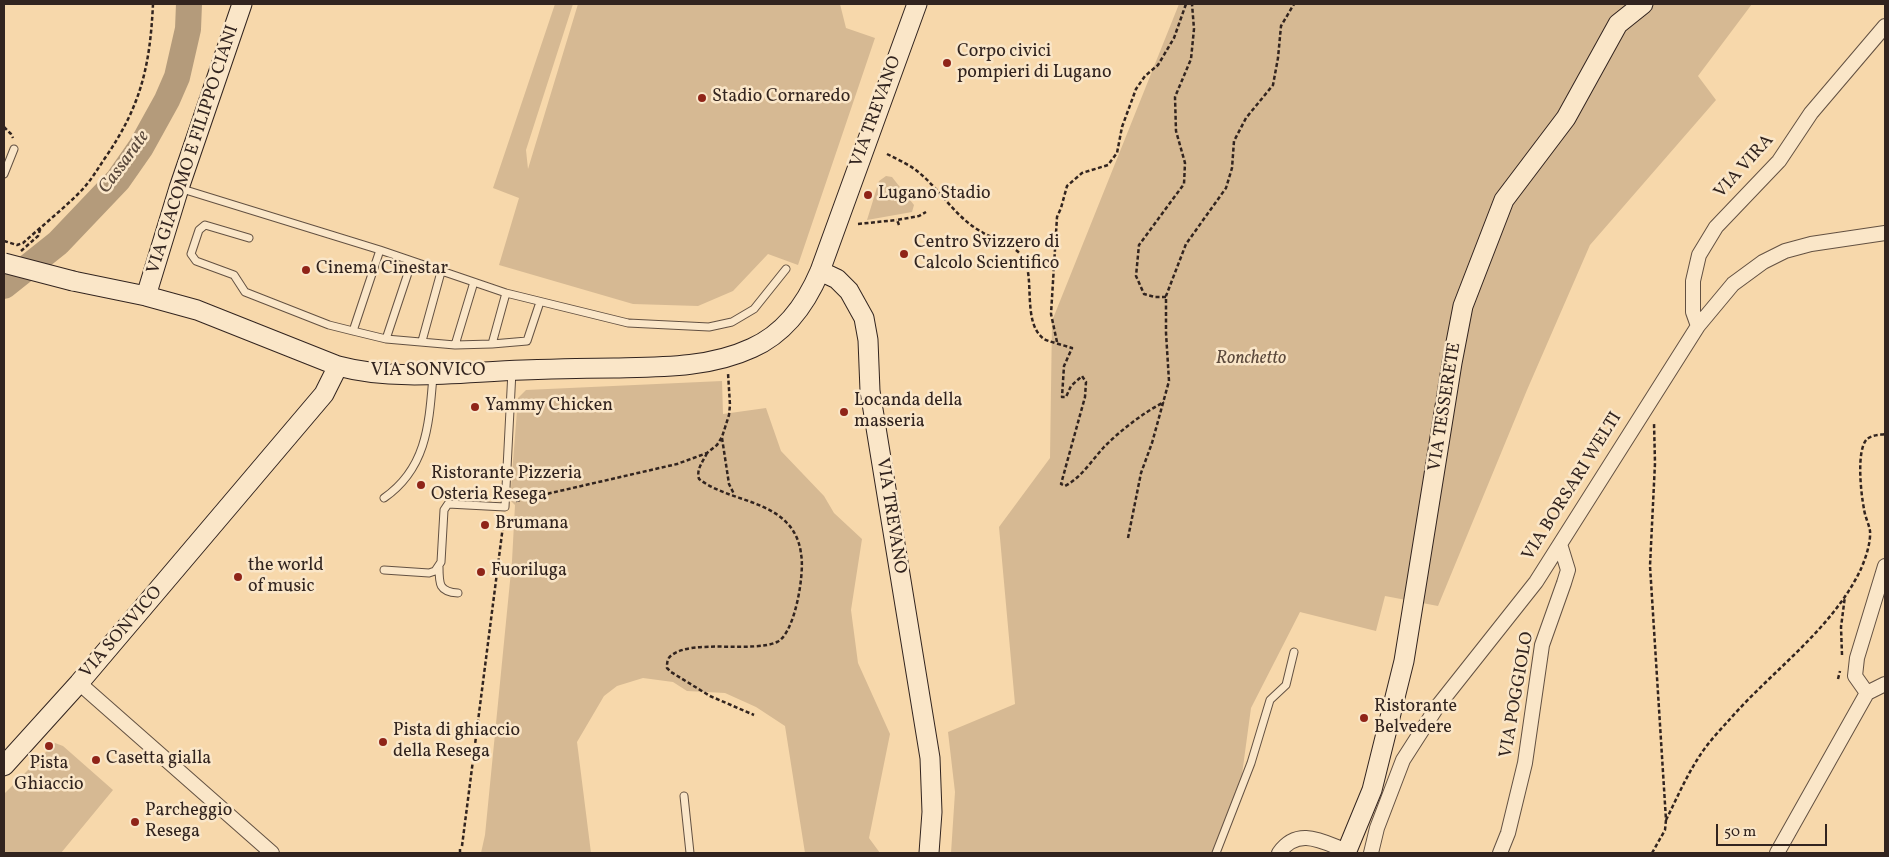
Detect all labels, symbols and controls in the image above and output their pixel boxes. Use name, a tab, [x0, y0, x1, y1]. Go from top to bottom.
street label: VIA GIACOMO E FILIPPO CIANI	[143, 23, 245, 277]
place label: Corpo civici pompieri di Lugano	[957, 42, 1112, 84]
street label: VIA TREVANO	[847, 53, 907, 171]
marker: Corpo civici pompieri di Lugano	[941, 57, 953, 69]
place label: Stadio Cornaredo	[712, 87, 850, 109]
marker: Stadio Cornaredo	[696, 92, 708, 104]
water label: Cassarate	[94, 127, 156, 199]
street label: VIA VIRA	[1711, 131, 1779, 203]
place label: Lugano Stadio	[878, 184, 991, 206]
marker: Lugano Stadio	[862, 189, 874, 201]
place label: Centro Svizzero di Calcolo Scientifico	[914, 233, 1060, 276]
marker: Centro Svizzero di Calcolo Scientifico	[898, 248, 910, 260]
place label: Cinema Cinestar	[316, 259, 448, 281]
marker: Cinema Cinestar	[300, 264, 312, 276]
street label: VIA TESSERETE	[1425, 341, 1467, 473]
park label: Ronchetto	[1216, 349, 1286, 371]
street label: VIA SONVICO	[371, 361, 485, 383]
place label: Locanda della masseria	[854, 391, 963, 434]
place label: Yammy Chicken	[485, 396, 613, 418]
marker: Yammy Chicken	[469, 401, 481, 413]
marker: Locanda della masseria	[838, 406, 850, 418]
street label: VIA BORSARI WELTI	[1518, 409, 1628, 565]
street label: VIA TREVANO	[870, 457, 910, 575]
place label: Ristorante Pizzeria Osteria Resega	[431, 464, 582, 506]
marker: Ristorante Pizzeria Osteria Resega	[415, 479, 427, 491]
place label: Brumana	[495, 514, 569, 536]
marker: Brumana	[479, 519, 491, 531]
place label: the world of music	[248, 556, 324, 598]
place label: Fuoriluga	[491, 561, 567, 583]
marker: Fuoriluga	[475, 566, 487, 578]
marker: the world of music	[232, 571, 244, 583]
street label: VIA SONVICO	[76, 583, 168, 683]
street label: VIA POGGIOLO	[1496, 630, 1540, 760]
place label: Ristorante Belvedere	[1374, 697, 1457, 740]
marker: Ristorante Belvedere	[1358, 712, 1370, 724]
place label: Pista di ghiaccio della Resega	[393, 721, 520, 764]
marker: Pista di ghiaccio della Resega	[377, 736, 389, 748]
marker: Pista Ghiaccio	[43, 740, 55, 752]
place label: Casetta gialla	[106, 749, 211, 771]
place label: Pista Ghiaccio	[14, 754, 84, 796]
marker: Casetta gialla	[90, 754, 102, 766]
place label: Parcheggio Resega	[145, 801, 232, 844]
scale bar	[1719, 814, 1830, 846]
marker: Parcheggio Resega	[129, 816, 141, 828]
text: 50 m	[1724, 822, 1756, 843]

